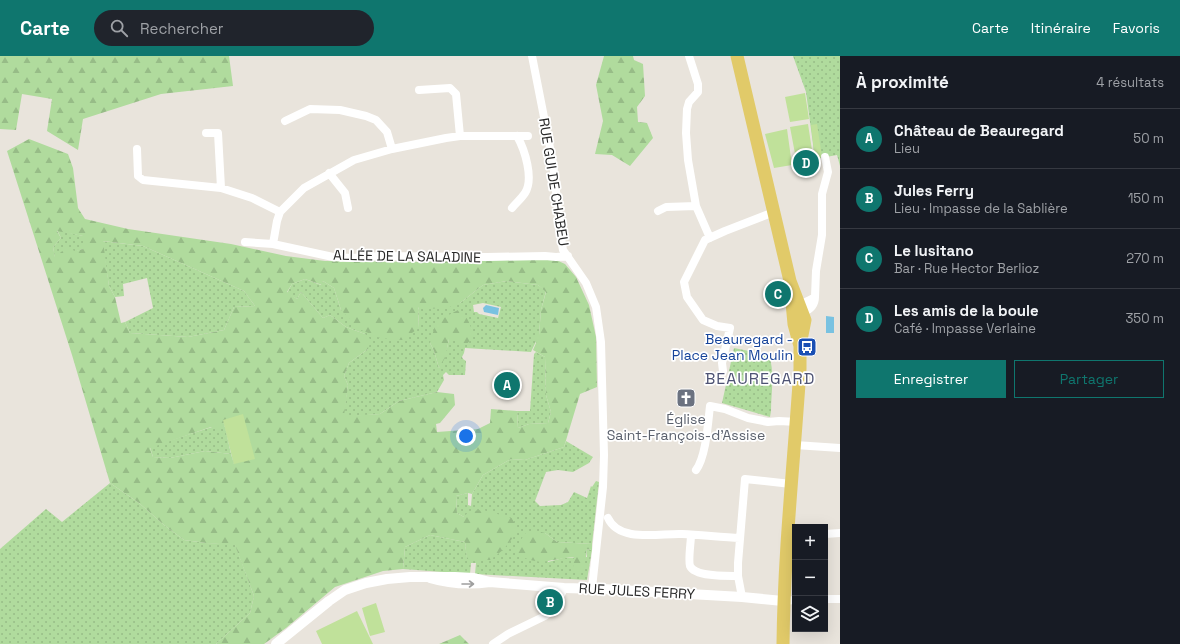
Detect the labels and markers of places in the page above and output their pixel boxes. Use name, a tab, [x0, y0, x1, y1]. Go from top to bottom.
pin: D	[793, 148, 819, 178]
pin: C	[765, 279, 791, 309]
place label: Beauregard - Place Jean Moulin	[672, 330, 793, 364]
bus stop icon: Beauregard - Place Jean Moulin	[796, 336, 818, 358]
pin: A	[494, 370, 520, 400]
church icon: Église Saint-François-d'Assise	[675, 387, 697, 409]
place label: Église Saint-François-d'Assise	[607, 410, 765, 444]
pin: B	[537, 587, 563, 617]

